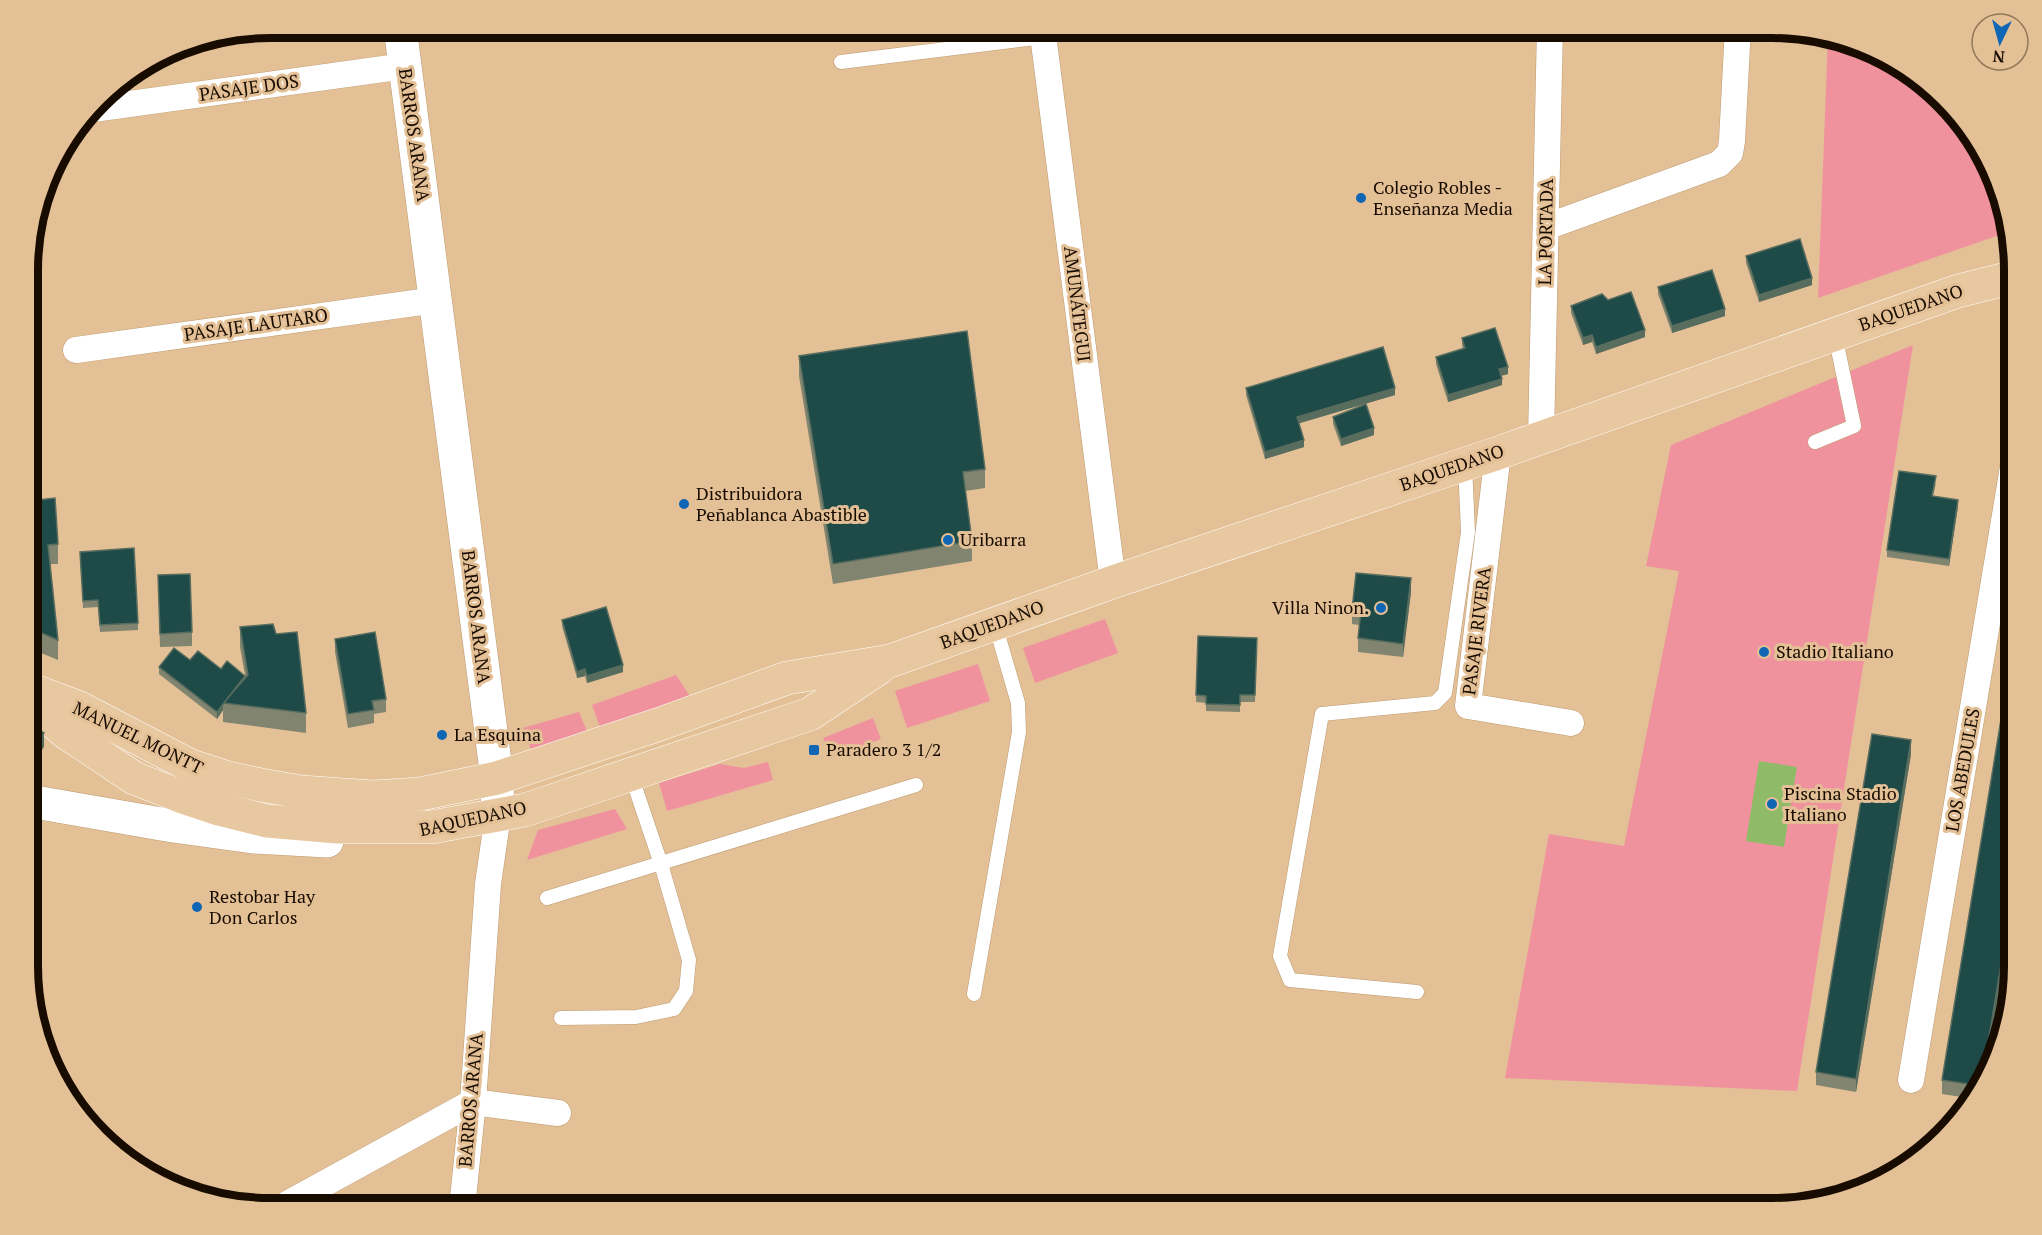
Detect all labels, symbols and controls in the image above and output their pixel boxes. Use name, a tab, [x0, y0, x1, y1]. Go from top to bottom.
north arrow	[1970, 12, 2030, 72]
text: N	[1992, 45, 2006, 68]
street label: BARROS ARANA	[394, 67, 436, 204]
street label: PASAJE DOS	[197, 68, 300, 106]
place label: Colegio Robles - Enseñanza Media	[1373, 175, 1513, 220]
street label: LA PORTADA	[1532, 178, 1558, 285]
marker: Colegio Robles - Enseñanza Media	[1354, 191, 1368, 205]
street label: AMUNÁTEGUI	[1059, 245, 1097, 363]
street label: BAQUEDANO	[1855, 278, 1966, 336]
street label: PASAJE LAUTARO	[182, 302, 329, 346]
street label: BAQUEDANO	[1396, 438, 1507, 496]
place label: Distribuidora Peñablanca Abastible	[696, 481, 867, 526]
marker: Distribuidora Peñablanca Abastible	[677, 497, 691, 511]
place label: Uribarra	[960, 527, 1026, 551]
marker: Uribarra	[941, 533, 955, 547]
street label: BARROS ARANA	[457, 549, 497, 686]
street label: PASAJE RIVERA	[1456, 565, 1496, 696]
street label: BAQUEDANO	[936, 594, 1047, 654]
place label: Villa Ninon.	[1272, 595, 1369, 619]
marker: Villa Ninon.	[1374, 601, 1388, 615]
place label: Stadio Italiano	[1776, 639, 1894, 663]
marker: Stadio Italiano	[1757, 645, 1771, 659]
street label: MANUEL MONTT	[69, 695, 208, 779]
street label: LOS ABEDULES	[1939, 706, 1985, 834]
place label: La Esquina	[454, 722, 541, 746]
marker: La Esquina	[435, 728, 449, 742]
place label: Paradero 3 1/2	[826, 737, 941, 761]
marker: Paradero 3 1/2	[807, 743, 821, 757]
place label: Piscina Stadio Italiano	[1784, 781, 1897, 826]
street label: BAQUEDANO	[417, 795, 529, 841]
marker: Piscina Stadio Italiano	[1765, 797, 1779, 811]
place label: Restobar Hay Don Carlos	[209, 884, 316, 929]
marker: Restobar Hay Don Carlos	[190, 900, 204, 914]
street label: BARROS ARANA	[452, 1031, 488, 1168]

